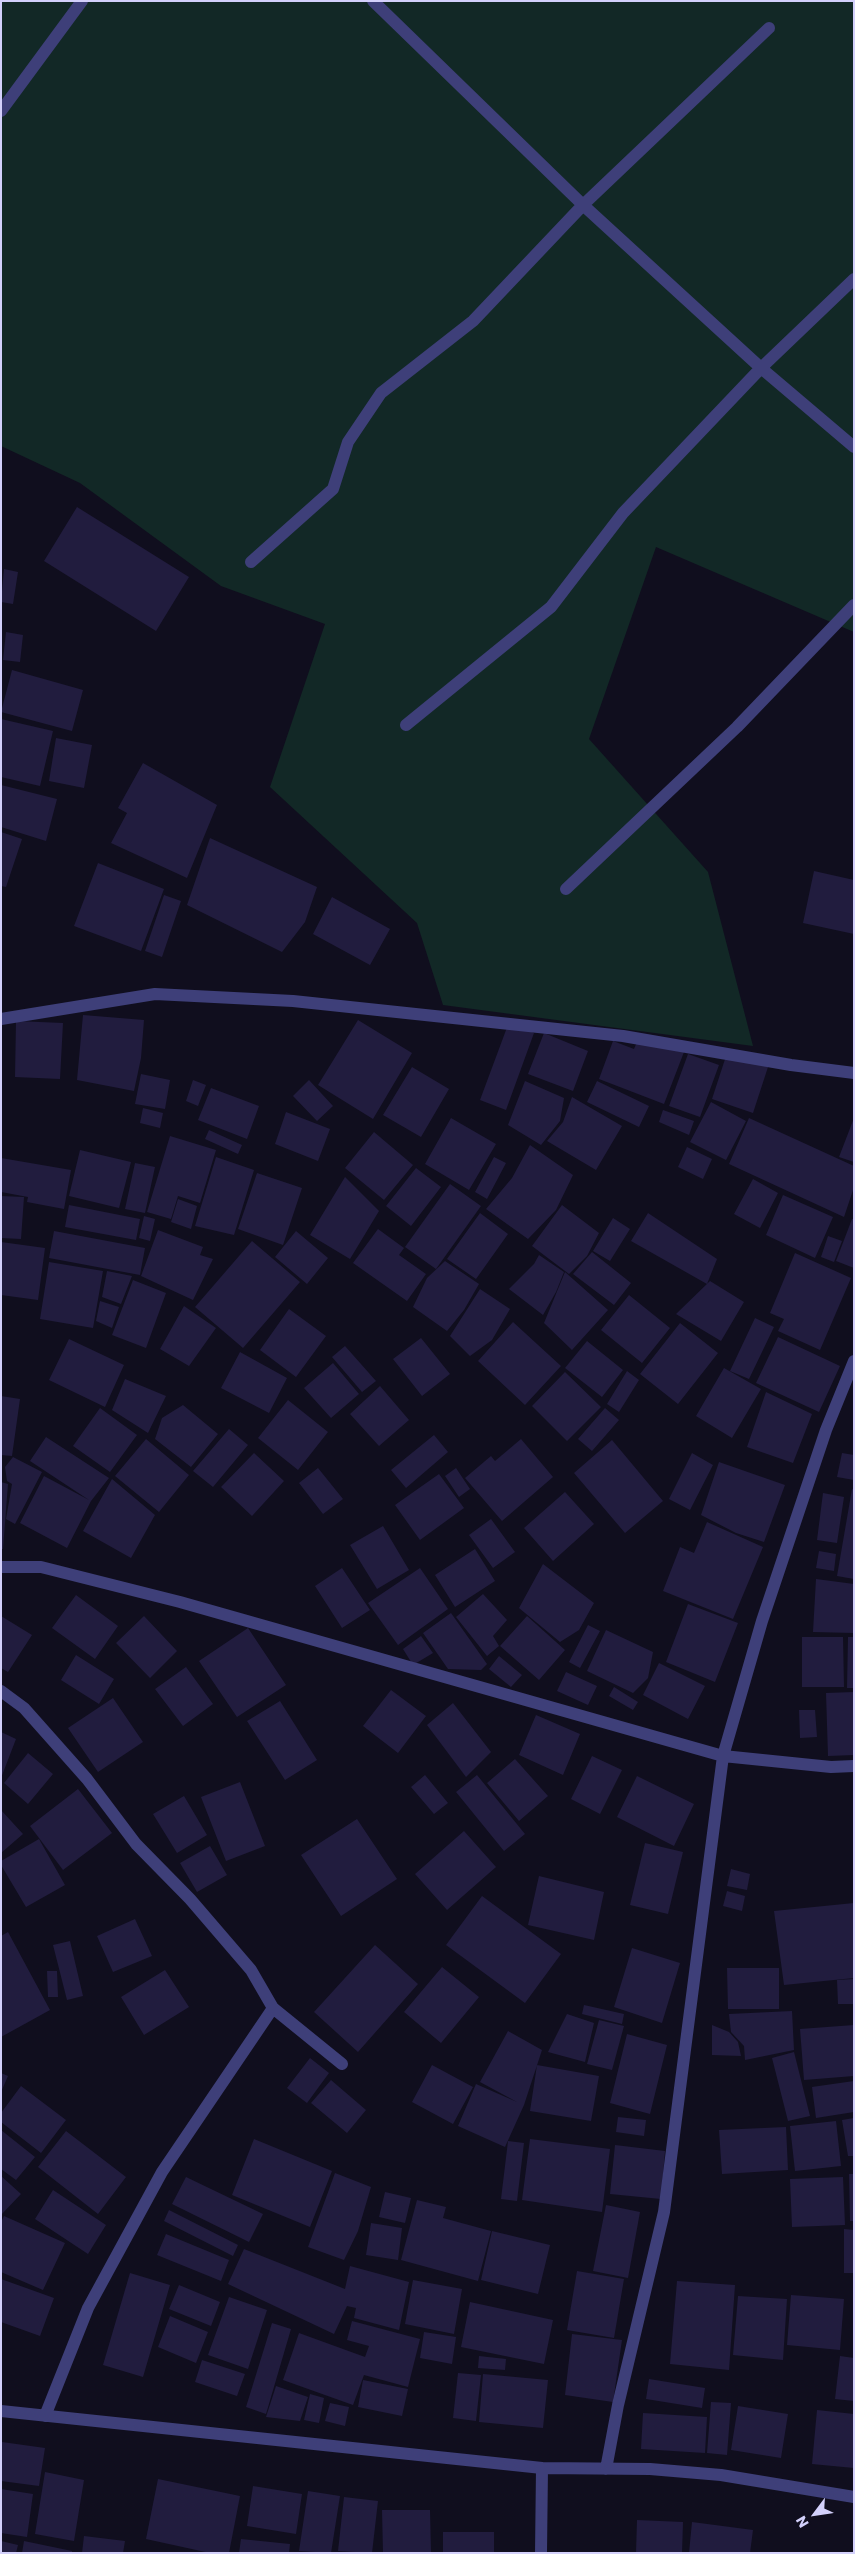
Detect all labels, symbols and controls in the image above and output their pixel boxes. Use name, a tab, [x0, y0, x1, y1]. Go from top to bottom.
north arrow	[790, 2489, 840, 2539]
text: N	[791, 2512, 813, 2531]

